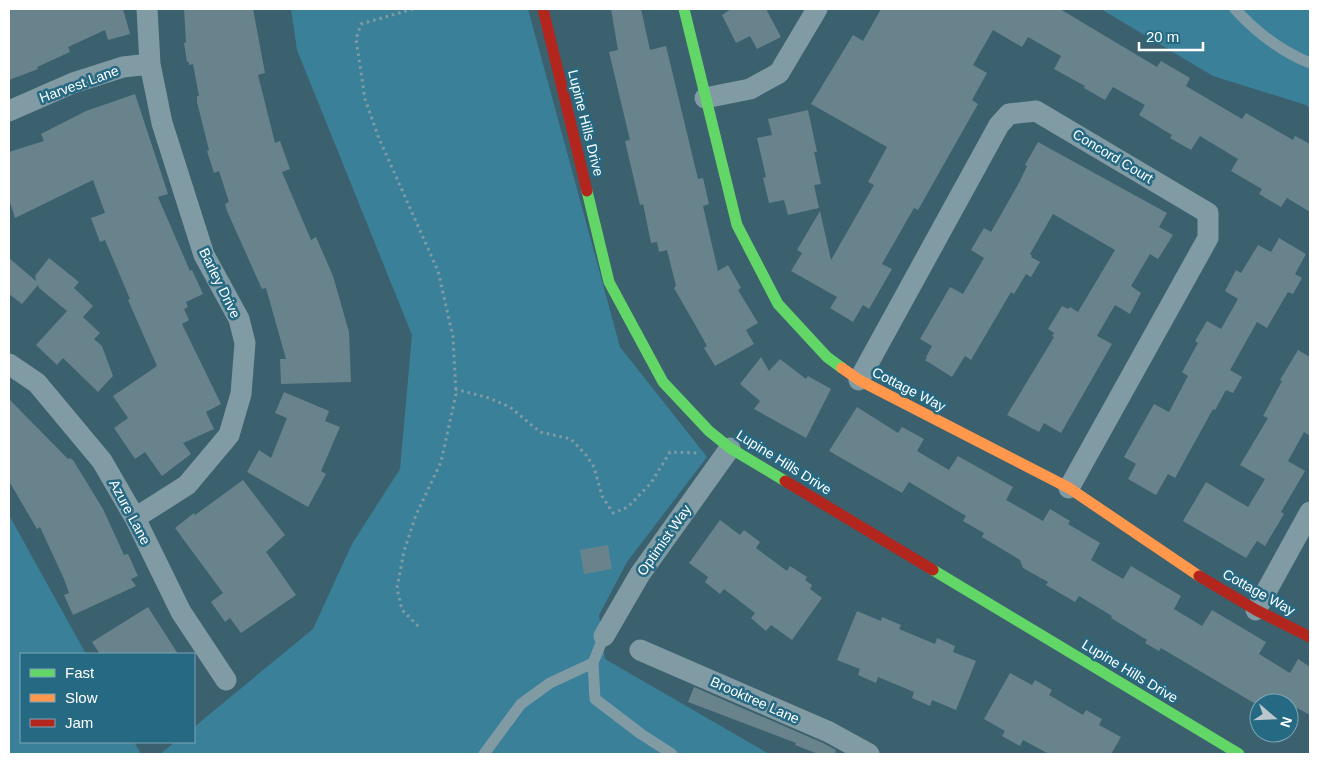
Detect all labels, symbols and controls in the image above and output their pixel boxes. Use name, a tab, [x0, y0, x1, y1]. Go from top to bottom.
scale bar	[1139, 20, 1203, 52]
text: 20 m	[1146, 28, 1179, 45]
street label: Harvest Lane	[37, 62, 121, 106]
street label: Lupine Hills Drive	[565, 68, 607, 178]
street label: Concord Court	[1070, 126, 1156, 186]
street label: Barley Drive	[196, 245, 244, 321]
street label: Cottage Way	[870, 364, 948, 414]
street label: Lupine Hills Drive	[734, 426, 835, 498]
street label: Azure Lane	[106, 477, 154, 548]
street label: Optimist Way	[634, 502, 694, 578]
street label: Cottage Way	[1220, 566, 1298, 618]
street label: Lupine Hills Drive	[1079, 636, 1181, 706]
legend	[20, 653, 195, 743]
text: Fast	[65, 664, 95, 681]
street label: Brooktree Lane	[708, 673, 802, 727]
text: Slow	[65, 689, 98, 706]
north arrow	[1249, 693, 1299, 743]
text: Jam	[65, 714, 93, 731]
text: N	[1277, 715, 1296, 730]

